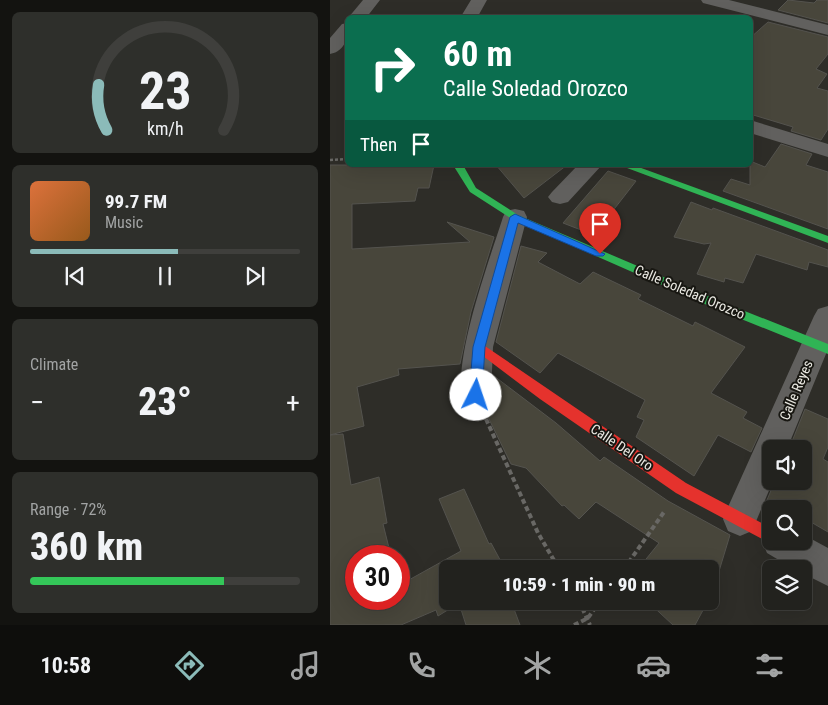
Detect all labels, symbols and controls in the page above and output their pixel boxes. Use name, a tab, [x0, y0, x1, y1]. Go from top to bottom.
text: 60 m	[443, 34, 512, 75]
icon: right	[360, 35, 425, 100]
text: 23	[139, 61, 191, 122]
text: Calle Soledad Orozco	[443, 76, 628, 101]
text: km/h	[147, 118, 183, 139]
icon: arrive	[407, 130, 435, 158]
text: Then	[360, 133, 397, 156]
text: 99.7 FM	[105, 190, 167, 213]
pin	[579, 203, 621, 254]
icon: arrive	[586, 210, 614, 238]
text: Music	[105, 213, 143, 232]
icon: previous	[61, 262, 89, 290]
icon: pause	[151, 262, 179, 290]
icon: next	[241, 262, 269, 290]
street label: Calle Soledad Orozco	[633, 262, 747, 322]
text: Climate	[30, 355, 78, 374]
street label: Calle Reyes	[776, 358, 816, 422]
position arrow	[449, 368, 501, 420]
text: 23°	[138, 380, 192, 424]
text: −	[30, 386, 44, 419]
text: +	[286, 386, 300, 419]
street label: Calle Del Oro	[588, 420, 656, 474]
map controls	[762, 440, 812, 610]
button: sound	[762, 440, 812, 490]
text: Range · 72%	[30, 500, 106, 519]
button: search	[762, 500, 812, 550]
text: 360 km	[30, 525, 143, 569]
speed limit sign: 30	[345, 545, 410, 610]
button: layers	[762, 560, 812, 610]
text: 10:59 · 1 min · 90 m	[503, 573, 655, 596]
icon: directions	[172, 648, 207, 683]
icon: music	[288, 648, 323, 683]
icon: phone	[404, 648, 439, 683]
icon: climate	[520, 648, 555, 683]
icon: car	[636, 648, 671, 683]
icon: filters	[752, 648, 787, 683]
text: 10:58	[41, 653, 91, 678]

